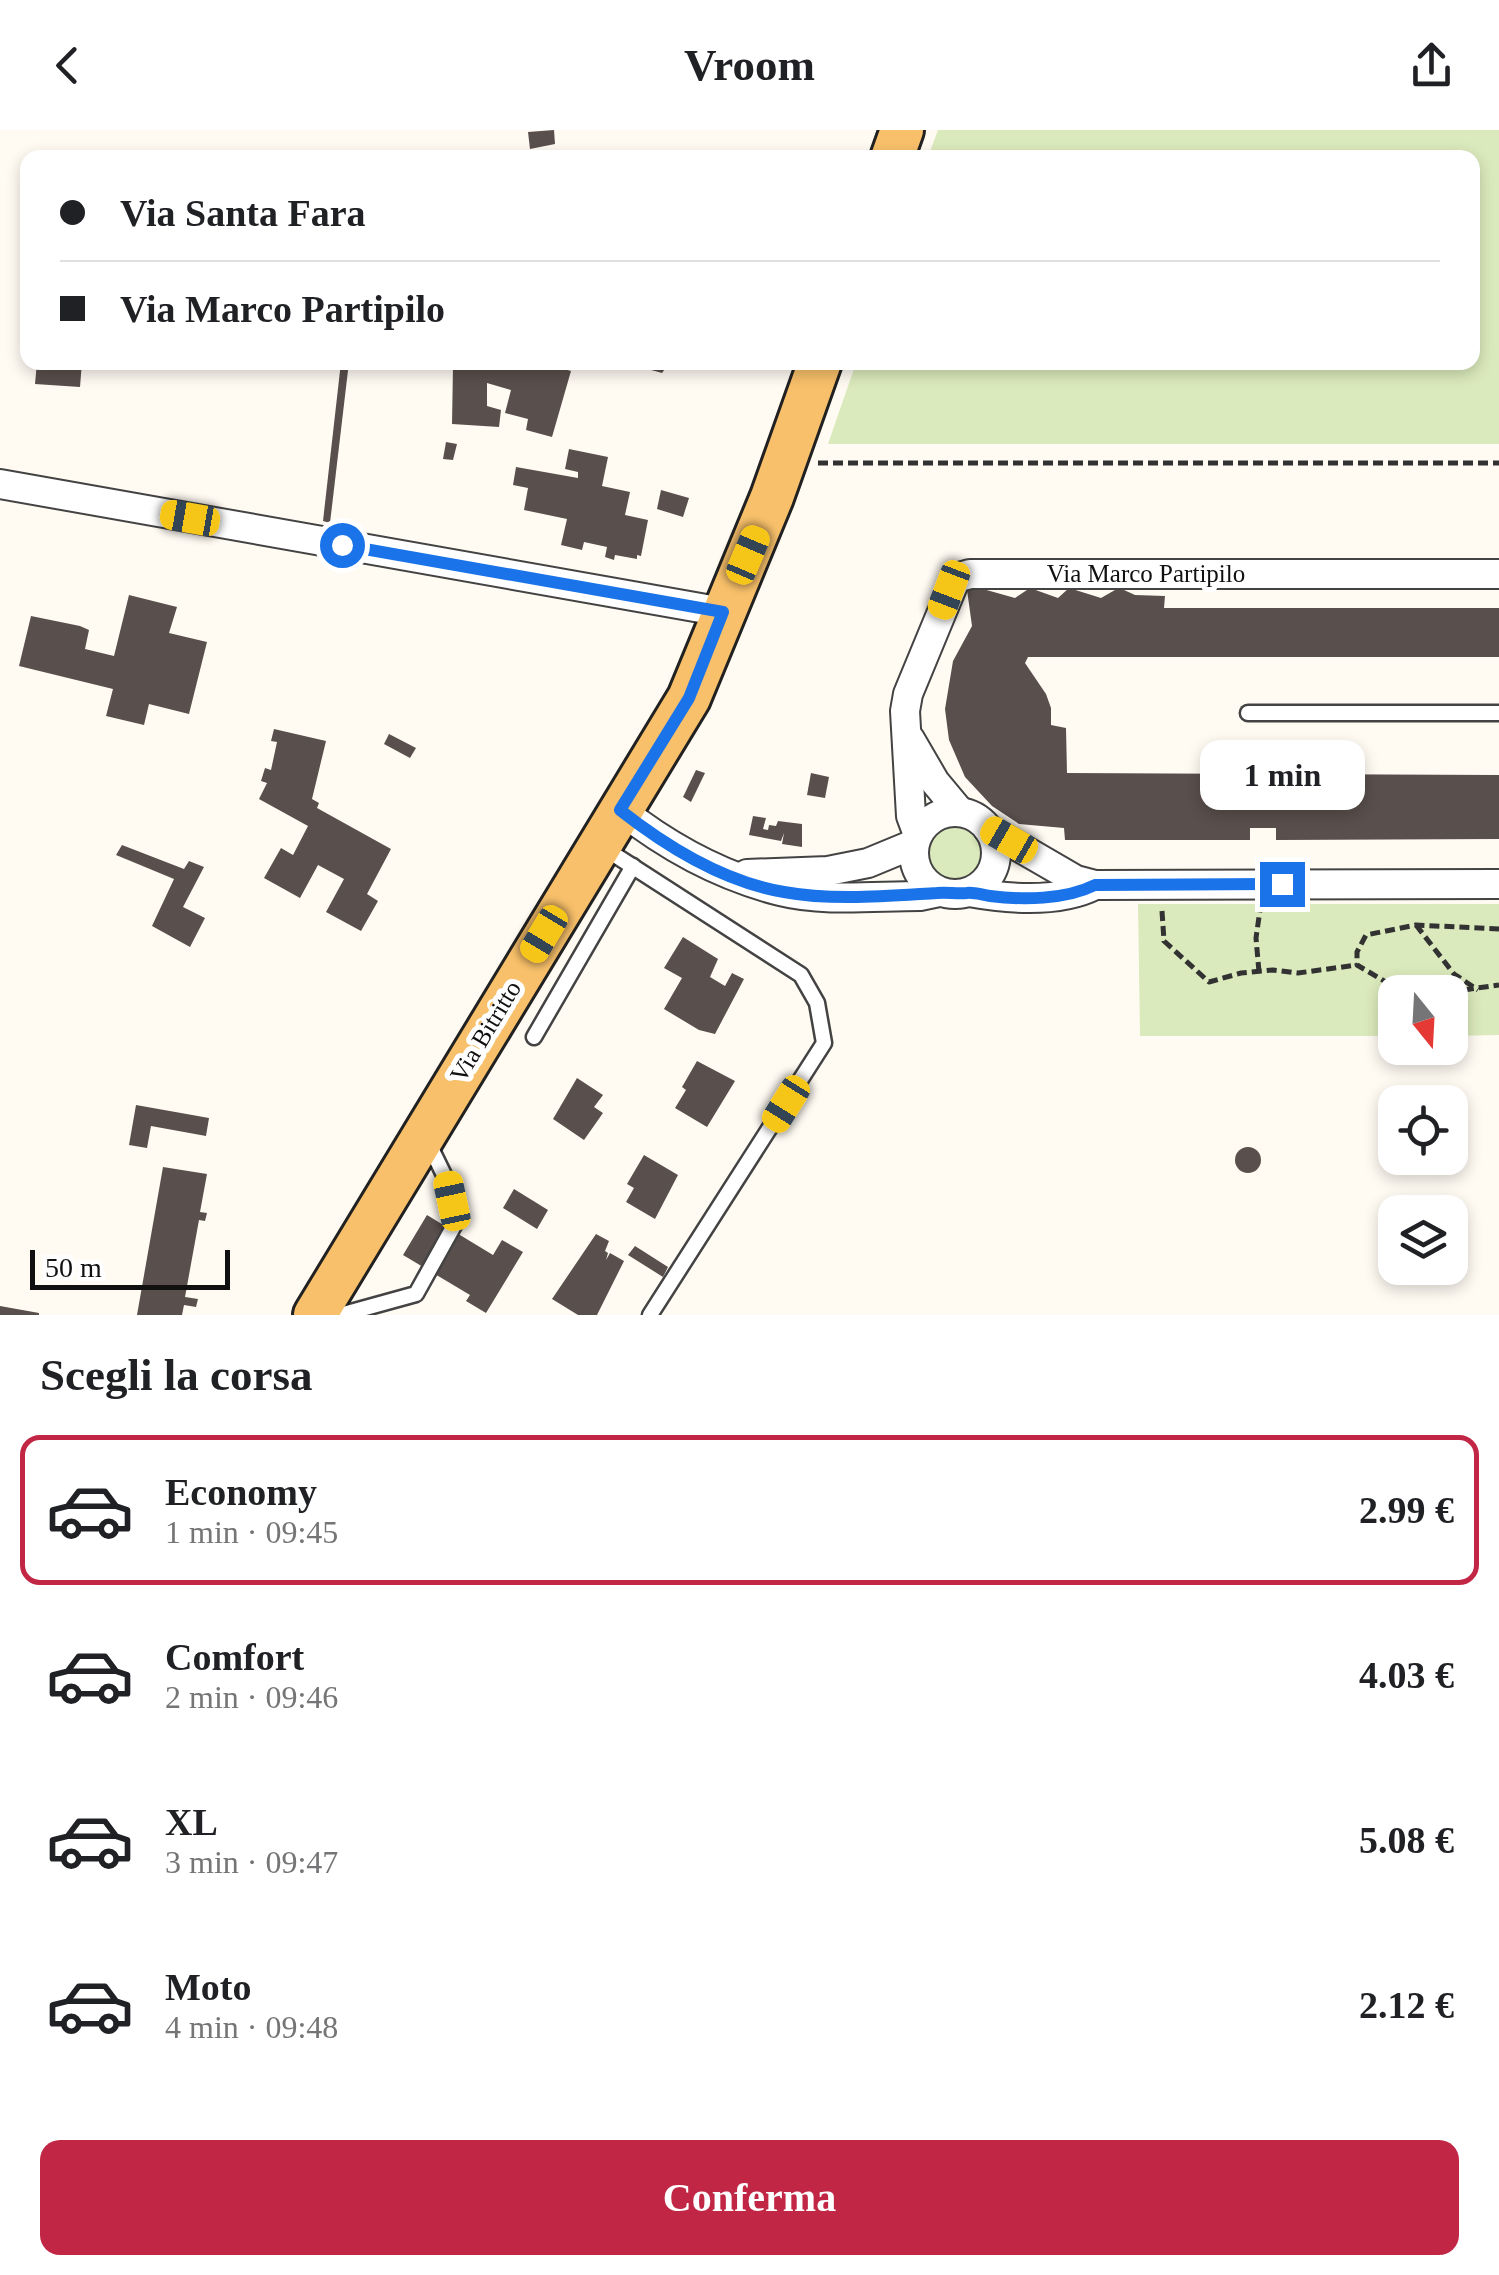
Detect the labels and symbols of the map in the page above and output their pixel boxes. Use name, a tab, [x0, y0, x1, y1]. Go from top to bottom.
car	[158, 498, 222, 538]
car	[722, 522, 774, 588]
route start	[320, 523, 365, 568]
car	[924, 557, 974, 623]
street label: Via Marco Partipilo	[1047, 560, 1245, 587]
callout: 1 min	[1200, 739, 1364, 809]
car	[976, 812, 1042, 868]
route end	[1260, 862, 1305, 907]
car	[516, 901, 572, 967]
north arrow	[1378, 975, 1468, 1065]
street label: Via Bitritto	[445, 976, 526, 1087]
car	[757, 1071, 815, 1137]
car	[431, 1169, 473, 1233]
scale bar	[30, 1245, 230, 1290]

